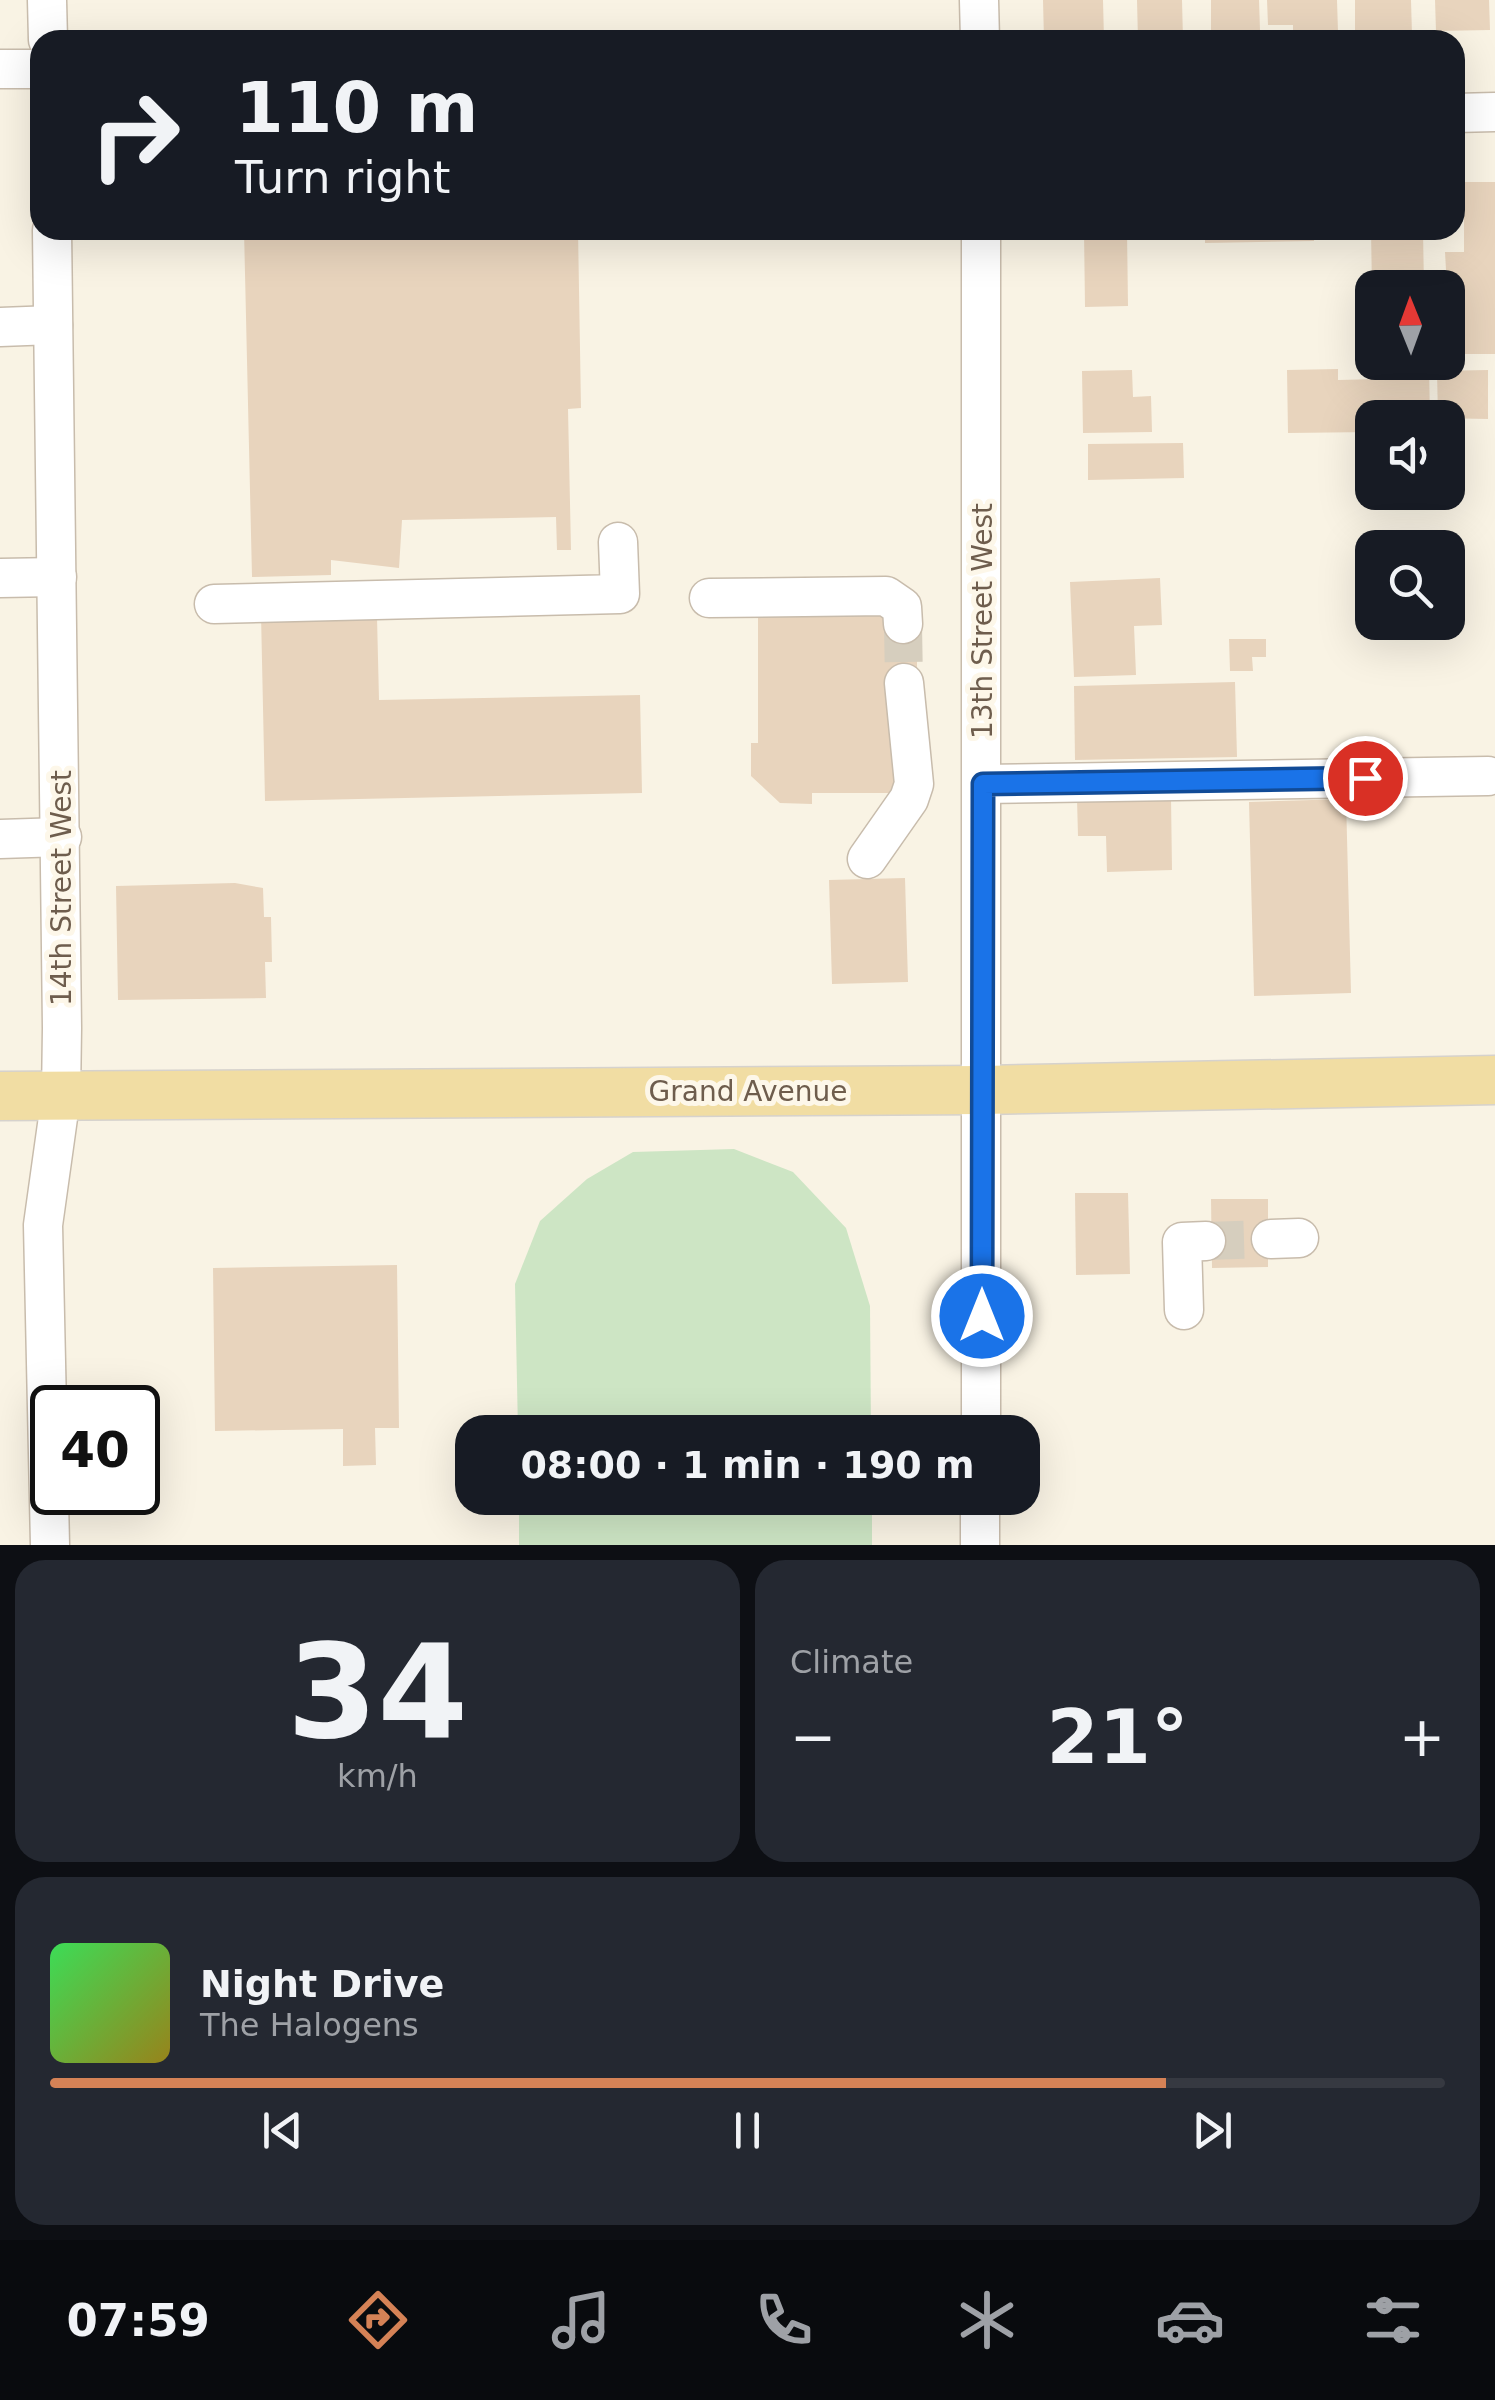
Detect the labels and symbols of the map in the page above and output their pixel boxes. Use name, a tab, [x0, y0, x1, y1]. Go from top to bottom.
north arrow	[1355, 270, 1465, 380]
street label: 13th Street West	[966, 503, 999, 739]
pin	[1323, 736, 1408, 821]
street label: 14th Street West	[45, 770, 78, 1006]
street label: Grand Avenue	[649, 1075, 847, 1108]
position arrow	[930, 1264, 1034, 1368]
speed limit sign: 40	[30, 1385, 160, 1515]

